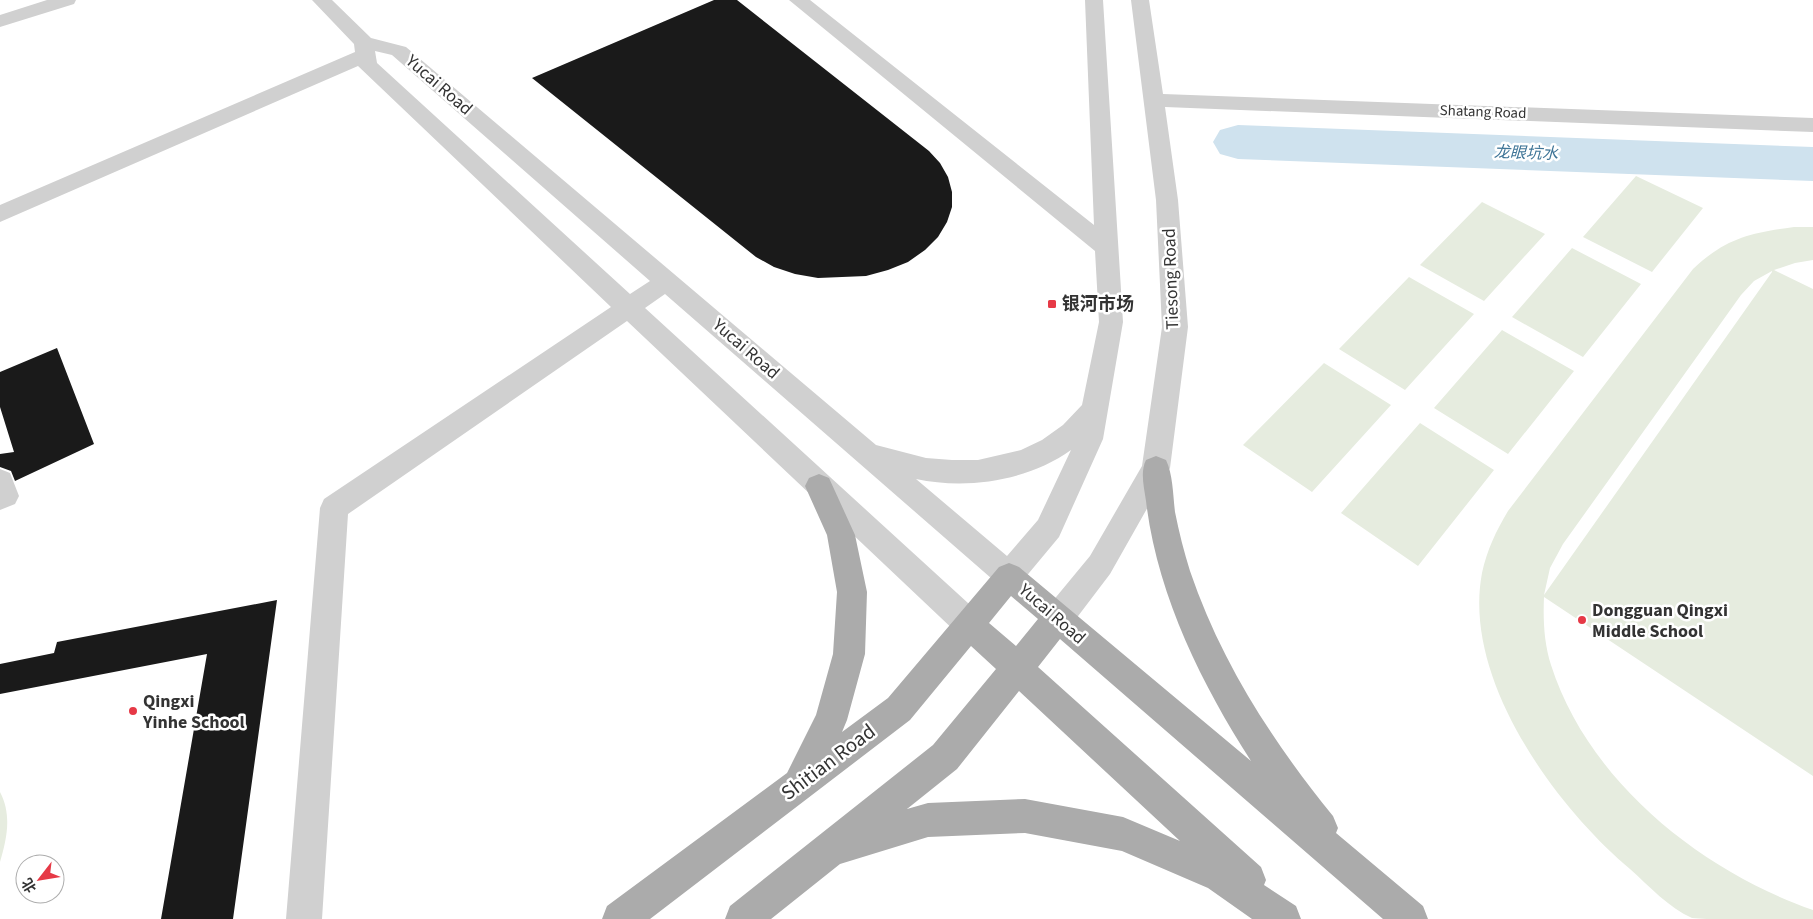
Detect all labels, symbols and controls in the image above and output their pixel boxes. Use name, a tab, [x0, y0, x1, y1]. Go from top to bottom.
street label: Yucai Road	[399, 48, 478, 121]
street label: Shatang Road	[1439, 100, 1527, 124]
water label: 龙眼坑水	[1494, 141, 1559, 165]
street label: Tiesong Road	[1157, 228, 1185, 330]
place label: 银河市场	[1062, 292, 1134, 317]
marker: 银河市场	[1046, 298, 1058, 310]
street label: Yucai Road	[706, 312, 785, 385]
street label: Yucai Road	[1012, 577, 1091, 650]
place label: Dongguan Qingxi Middle School	[1592, 598, 1728, 644]
marker: Dongguan Qingxi Middle School	[1576, 614, 1588, 626]
place label: Qingxi Yinhe School	[142, 689, 245, 735]
marker: Qingxi Yinhe School	[127, 705, 139, 717]
street label: Shitian Road	[774, 716, 882, 808]
north arrow	[15, 854, 65, 904]
text: 北	[18, 874, 42, 896]

